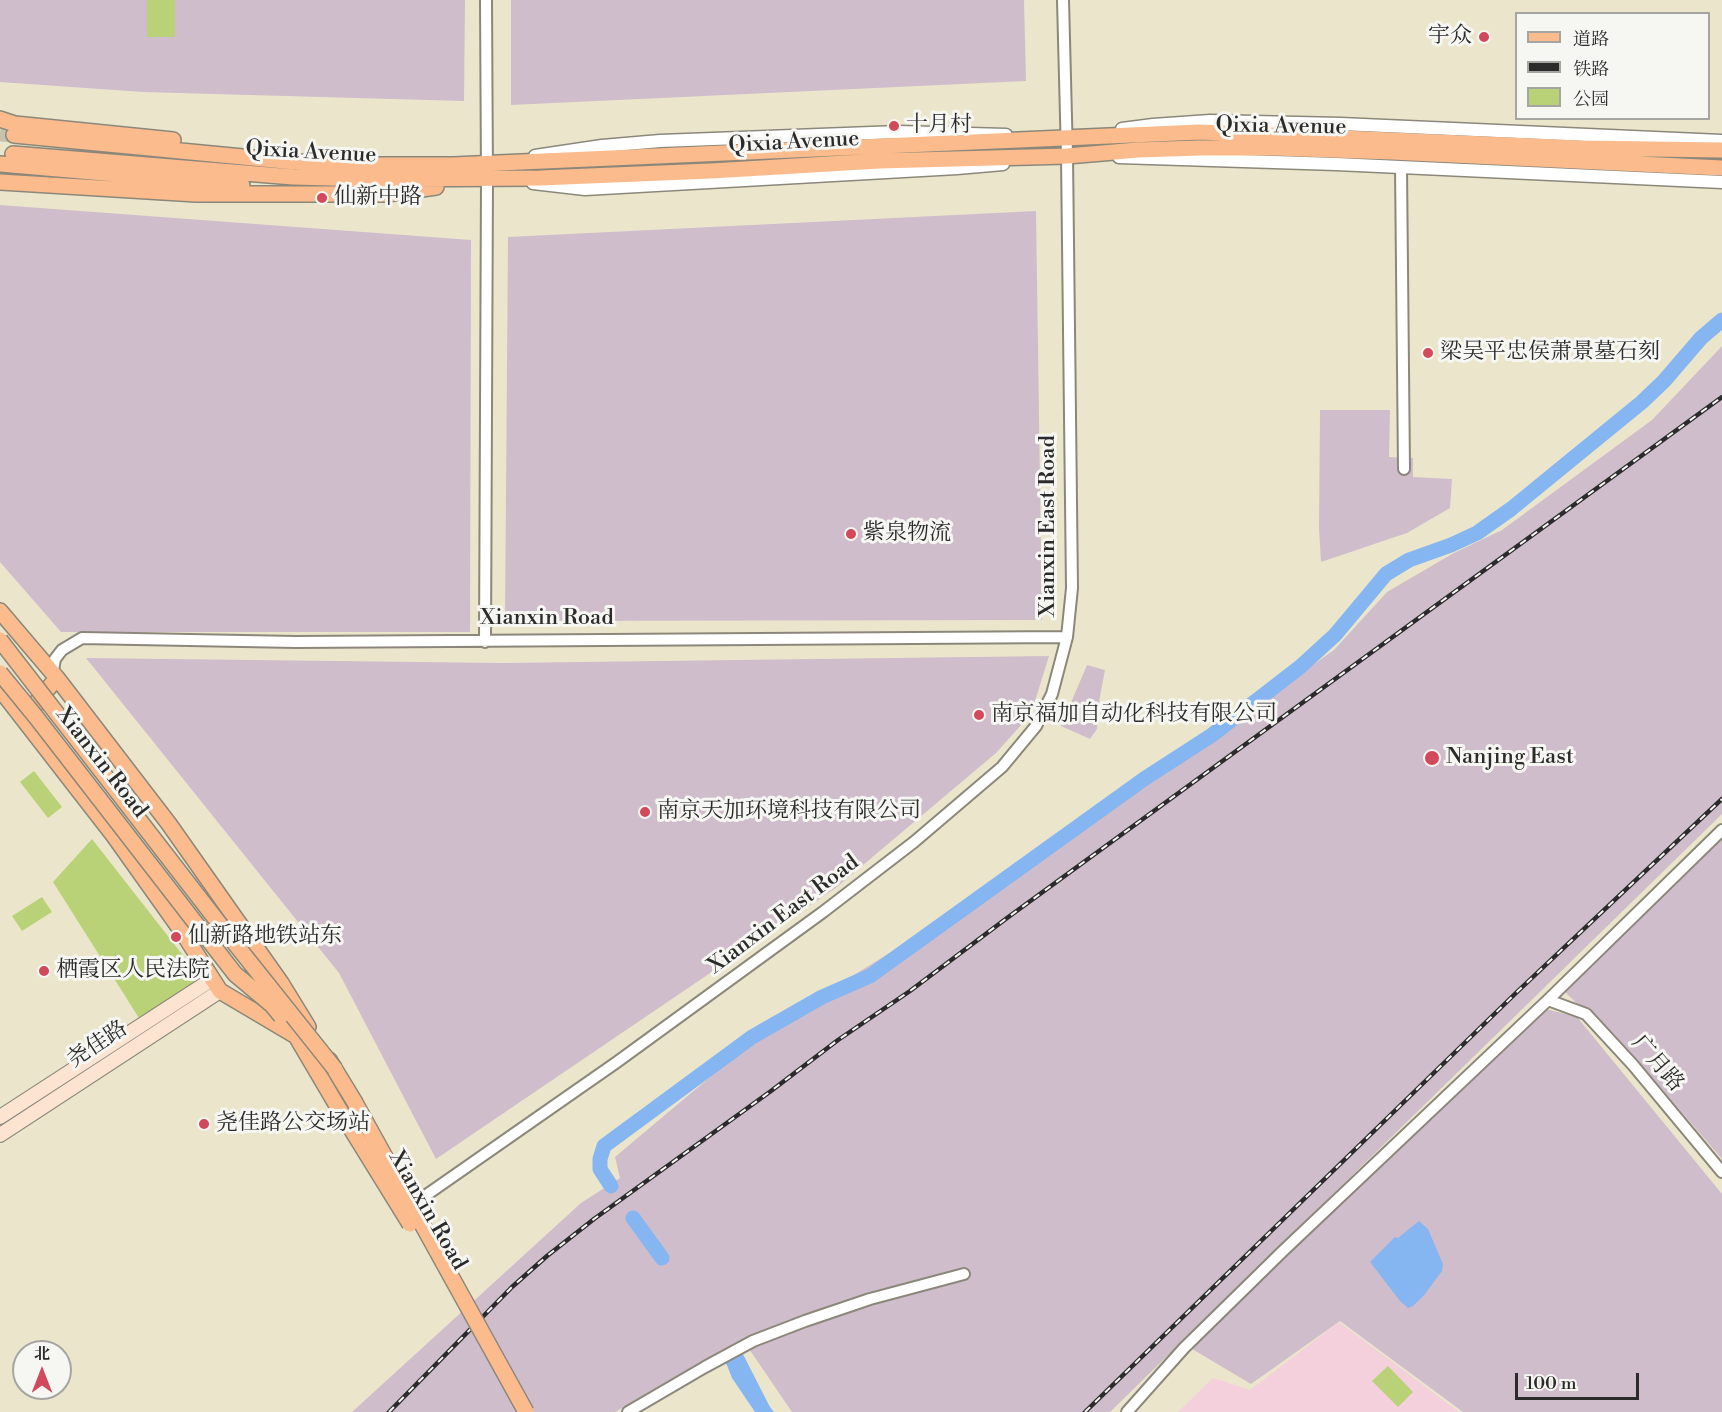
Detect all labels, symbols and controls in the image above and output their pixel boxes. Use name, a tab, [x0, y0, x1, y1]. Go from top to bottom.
legend	[1515, 12, 1710, 120]
place label: 宇众	[1428, 24, 1472, 50]
text: 道路	[1573, 28, 1609, 51]
marker: 宇众	[1477, 30, 1491, 44]
text: 铁路	[1573, 58, 1609, 81]
text: 公园	[1573, 88, 1609, 111]
place label: 十月村	[906, 113, 972, 139]
street label: Qixia Avenue	[1215, 113, 1347, 141]
marker: 十月村	[887, 119, 901, 133]
street label: Qixia Avenue	[728, 126, 860, 160]
street label: Qixia Avenue	[245, 136, 377, 170]
place label: 仙新中路	[334, 185, 422, 211]
marker: 仙新中路	[315, 191, 329, 205]
place label: 梁吴平忠侯萧景墓石刻	[1440, 340, 1660, 366]
marker: 梁吴平忠侯萧景墓石刻	[1421, 346, 1435, 360]
street label: Xianxin East Road	[1036, 435, 1062, 617]
place label: 紫泉物流	[863, 521, 951, 547]
marker: 紫泉物流	[844, 527, 858, 541]
street label: Xianxin Road	[480, 606, 614, 632]
street label: Xianxin Road	[50, 702, 152, 824]
place label: 南京福加自动化科技有限公司	[991, 702, 1277, 728]
marker: 南京福加自动化科技有限公司	[972, 708, 986, 722]
place label: Nanjing East	[1446, 745, 1574, 771]
marker: Nanjing East	[1423, 749, 1441, 767]
place label: 南京天加环境科技有限公司	[657, 799, 921, 825]
marker: 南京天加环境科技有限公司	[638, 805, 652, 819]
street label: Xianxin East Road	[703, 850, 865, 980]
place label: 仙新路地铁站东	[188, 924, 342, 950]
marker: 仙新路地铁站东	[169, 930, 183, 944]
place label: 栖霞区人民法院	[56, 958, 210, 984]
marker: 栖霞区人民法院	[37, 964, 51, 978]
street label: 尧佳路	[63, 1016, 133, 1074]
street label: 广月路	[1625, 1030, 1689, 1098]
place label: 尧佳路公交场站	[216, 1111, 370, 1137]
marker: 尧佳路公交场站	[197, 1117, 211, 1131]
street label: Xianxin Road	[382, 1147, 472, 1275]
north arrow	[12, 1340, 72, 1400]
text: 北	[34, 1344, 50, 1364]
scale bar	[1518, 1361, 1642, 1399]
text: 100 m	[1526, 1372, 1577, 1395]

